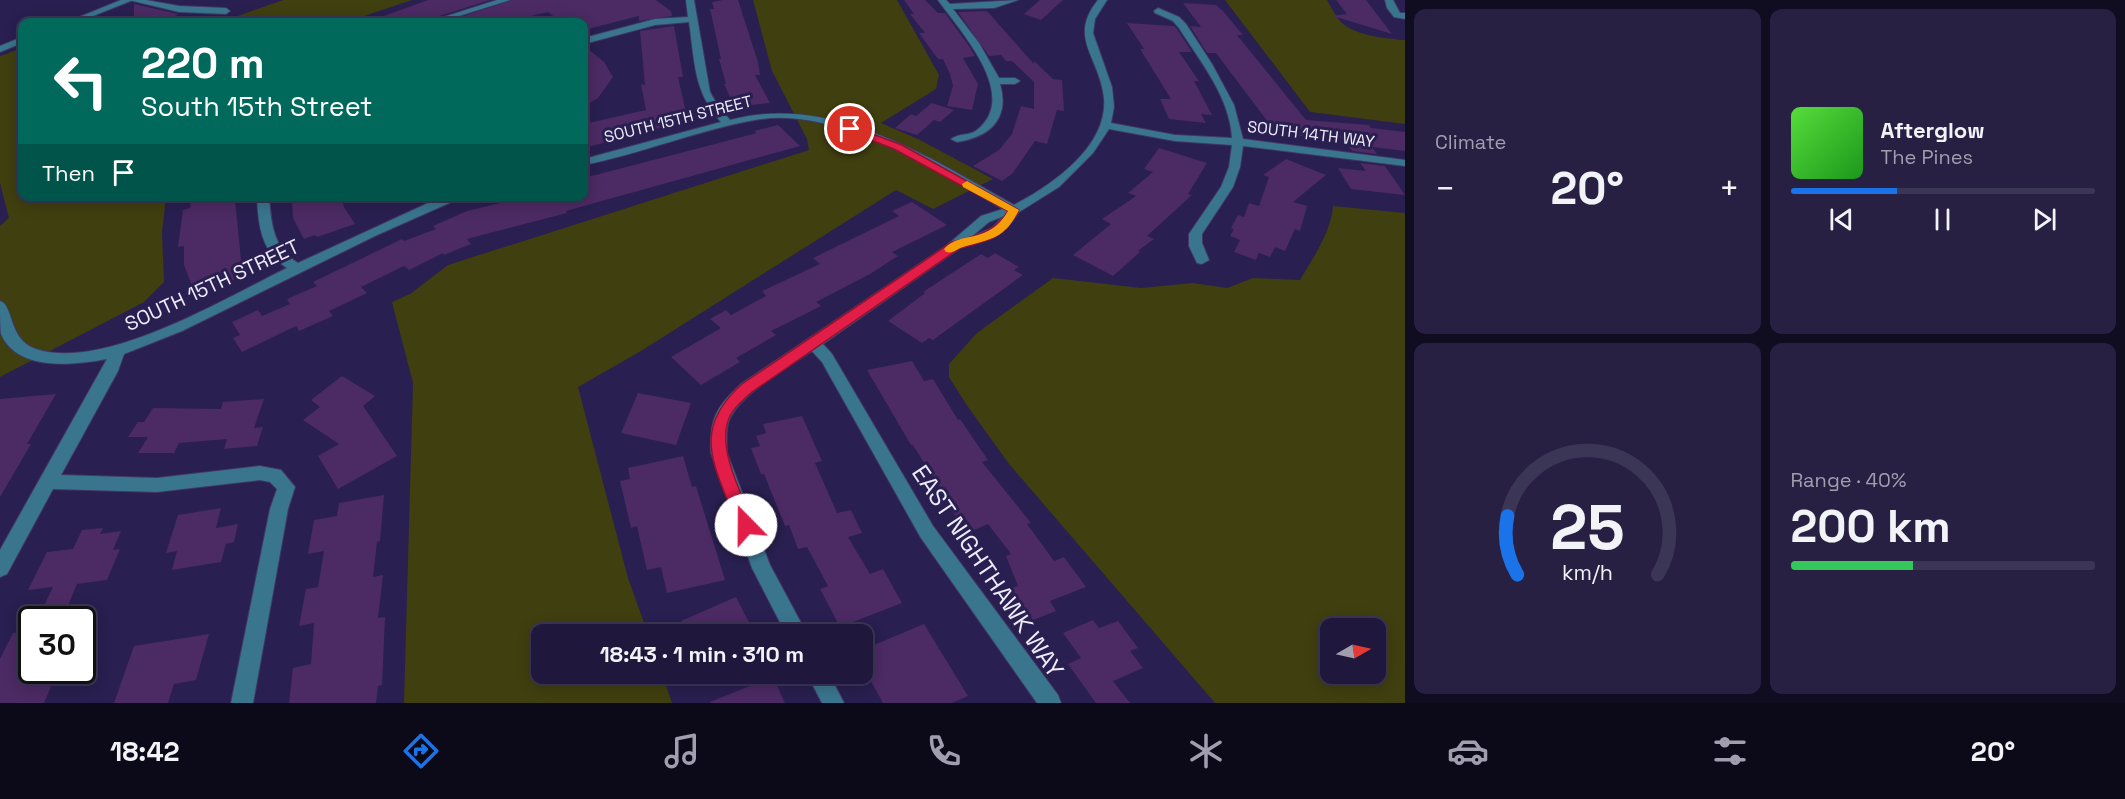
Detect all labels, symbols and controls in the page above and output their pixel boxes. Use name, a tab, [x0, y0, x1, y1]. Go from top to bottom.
text: 220 m	[141, 37, 265, 90]
icon: left	[42, 42, 120, 120]
text: South 15th Street	[141, 89, 373, 124]
street label: SOUTH 15TH STREET	[602, 90, 754, 148]
pin	[824, 103, 875, 154]
icon: arrive	[833, 112, 866, 145]
street label: SOUTH 14TH WAY	[1246, 116, 1376, 152]
text: Afterglow	[1881, 116, 1984, 144]
text: Climate	[1435, 129, 1506, 155]
text: The Pines	[1881, 144, 1973, 170]
icon: arrive	[107, 156, 140, 189]
text: Then	[42, 159, 95, 187]
text: 20°	[1550, 160, 1624, 217]
text: −	[1435, 168, 1455, 210]
text: +	[1719, 168, 1740, 210]
icon: previous	[1825, 203, 1858, 236]
icon: pause	[1926, 203, 1959, 236]
icon: next	[2028, 203, 2061, 236]
street label: SOUTH 15TH STREET	[121, 233, 304, 337]
street label: EAST NIGHTHAWK WAY	[905, 459, 1071, 684]
text: Range · 40%	[1791, 467, 1906, 493]
text: 25	[1550, 488, 1624, 567]
position arrow	[714, 493, 778, 557]
text: 200 km	[1791, 498, 1951, 555]
text: km/h	[1562, 560, 1613, 587]
speed limit sign: 30	[18, 606, 96, 684]
north arrow	[1320, 618, 1386, 684]
map controls	[1320, 618, 1386, 684]
text: 18:43 · 1 min · 310 m	[600, 640, 804, 668]
icon: directions	[400, 730, 442, 772]
icon: music	[661, 730, 703, 772]
icon: phone	[923, 730, 965, 772]
icon: climate	[1185, 730, 1227, 772]
icon: car	[1447, 730, 1489, 772]
icon: filters	[1709, 730, 1751, 772]
text: 18:42	[110, 734, 180, 769]
text: 20°	[1971, 734, 2015, 769]

